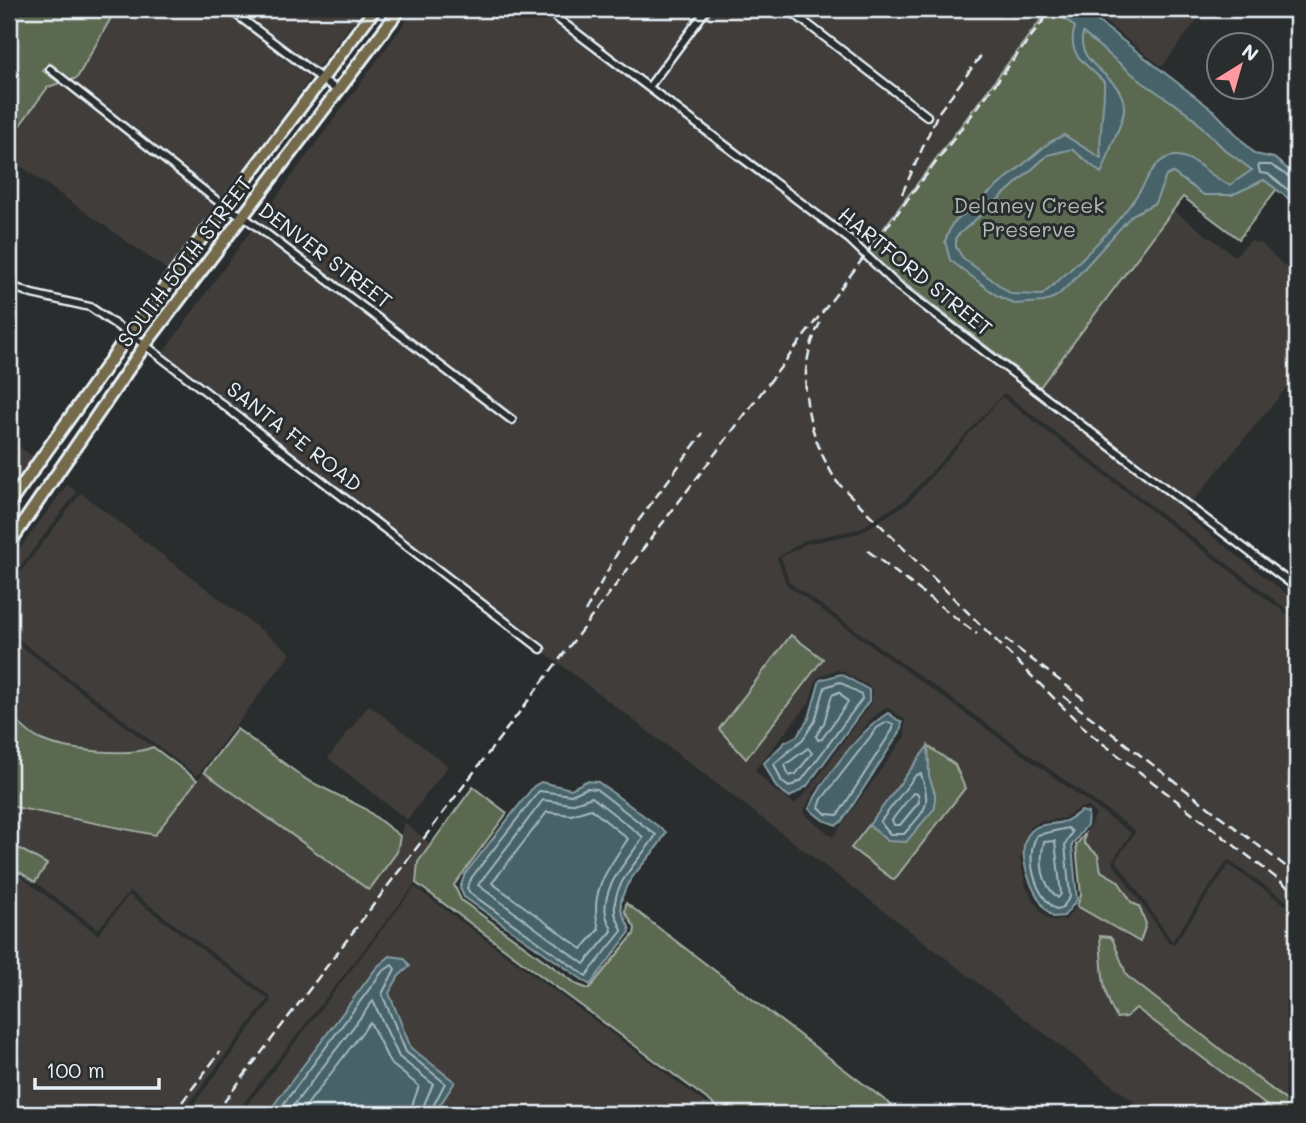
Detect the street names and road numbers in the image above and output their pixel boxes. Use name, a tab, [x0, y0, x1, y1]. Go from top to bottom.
street label: SOUTH 50TH STREET	[111, 170, 257, 352]
street label: DENVER STREET	[254, 196, 398, 314]
street label: HARTFORD STREET	[833, 200, 998, 341]
street label: SANTA FE ROAD	[222, 375, 368, 497]

